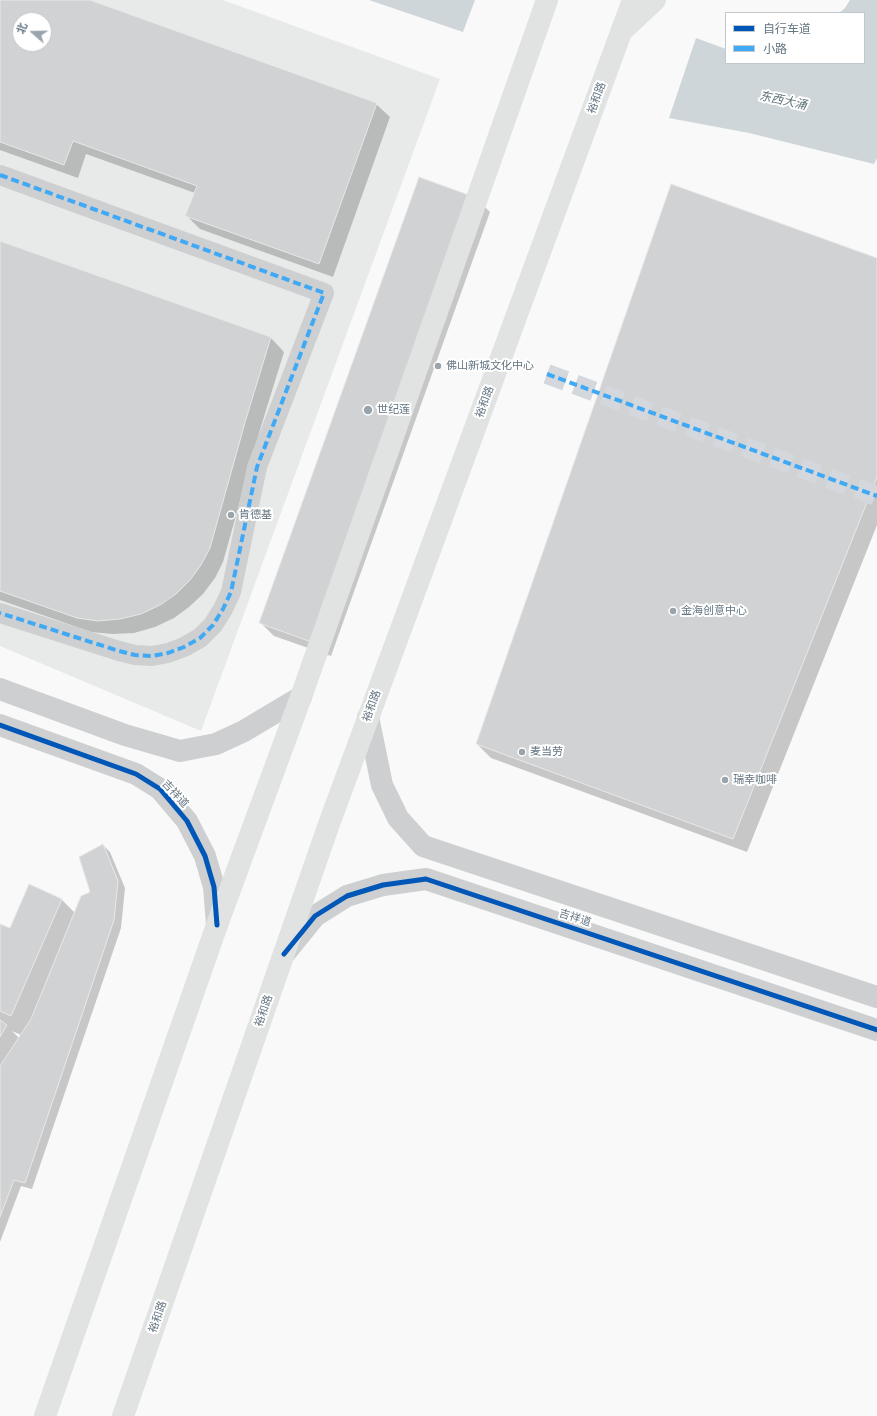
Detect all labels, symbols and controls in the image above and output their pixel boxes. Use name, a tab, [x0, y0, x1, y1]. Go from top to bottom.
north arrow	[12, 12, 52, 52]
legend	[725, 12, 865, 64]
text: 北	[12, 20, 30, 36]
text: 自行车道	[763, 20, 811, 37]
text: 小路	[763, 40, 787, 57]
street label: 裕和路	[585, 80, 609, 116]
water label: 东西大涌	[758, 89, 808, 113]
place label: 佛山新城文化中心	[446, 359, 534, 373]
marker: 佛山新城文化中心	[433, 361, 443, 371]
street label: 裕和路	[473, 384, 497, 420]
place label: 世纪莲	[377, 403, 410, 417]
marker: 世纪莲	[362, 404, 374, 416]
place label: 肯德基	[239, 508, 272, 522]
marker: 肯德基	[226, 510, 236, 520]
place label: 金海创意中心	[681, 604, 747, 618]
marker: 金海创意中心	[668, 606, 678, 616]
street label: 裕和路	[360, 688, 384, 724]
place label: 麦当劳	[530, 745, 563, 759]
marker: 麦当劳	[517, 747, 527, 757]
place label: 瑞幸咖啡	[733, 773, 777, 787]
marker: 瑞幸咖啡	[720, 775, 730, 785]
street label: 吉祥道	[159, 777, 191, 811]
street label: 吉祥道	[557, 907, 593, 929]
street label: 裕和路	[252, 993, 276, 1029]
street label: 裕和路	[146, 1299, 170, 1335]

